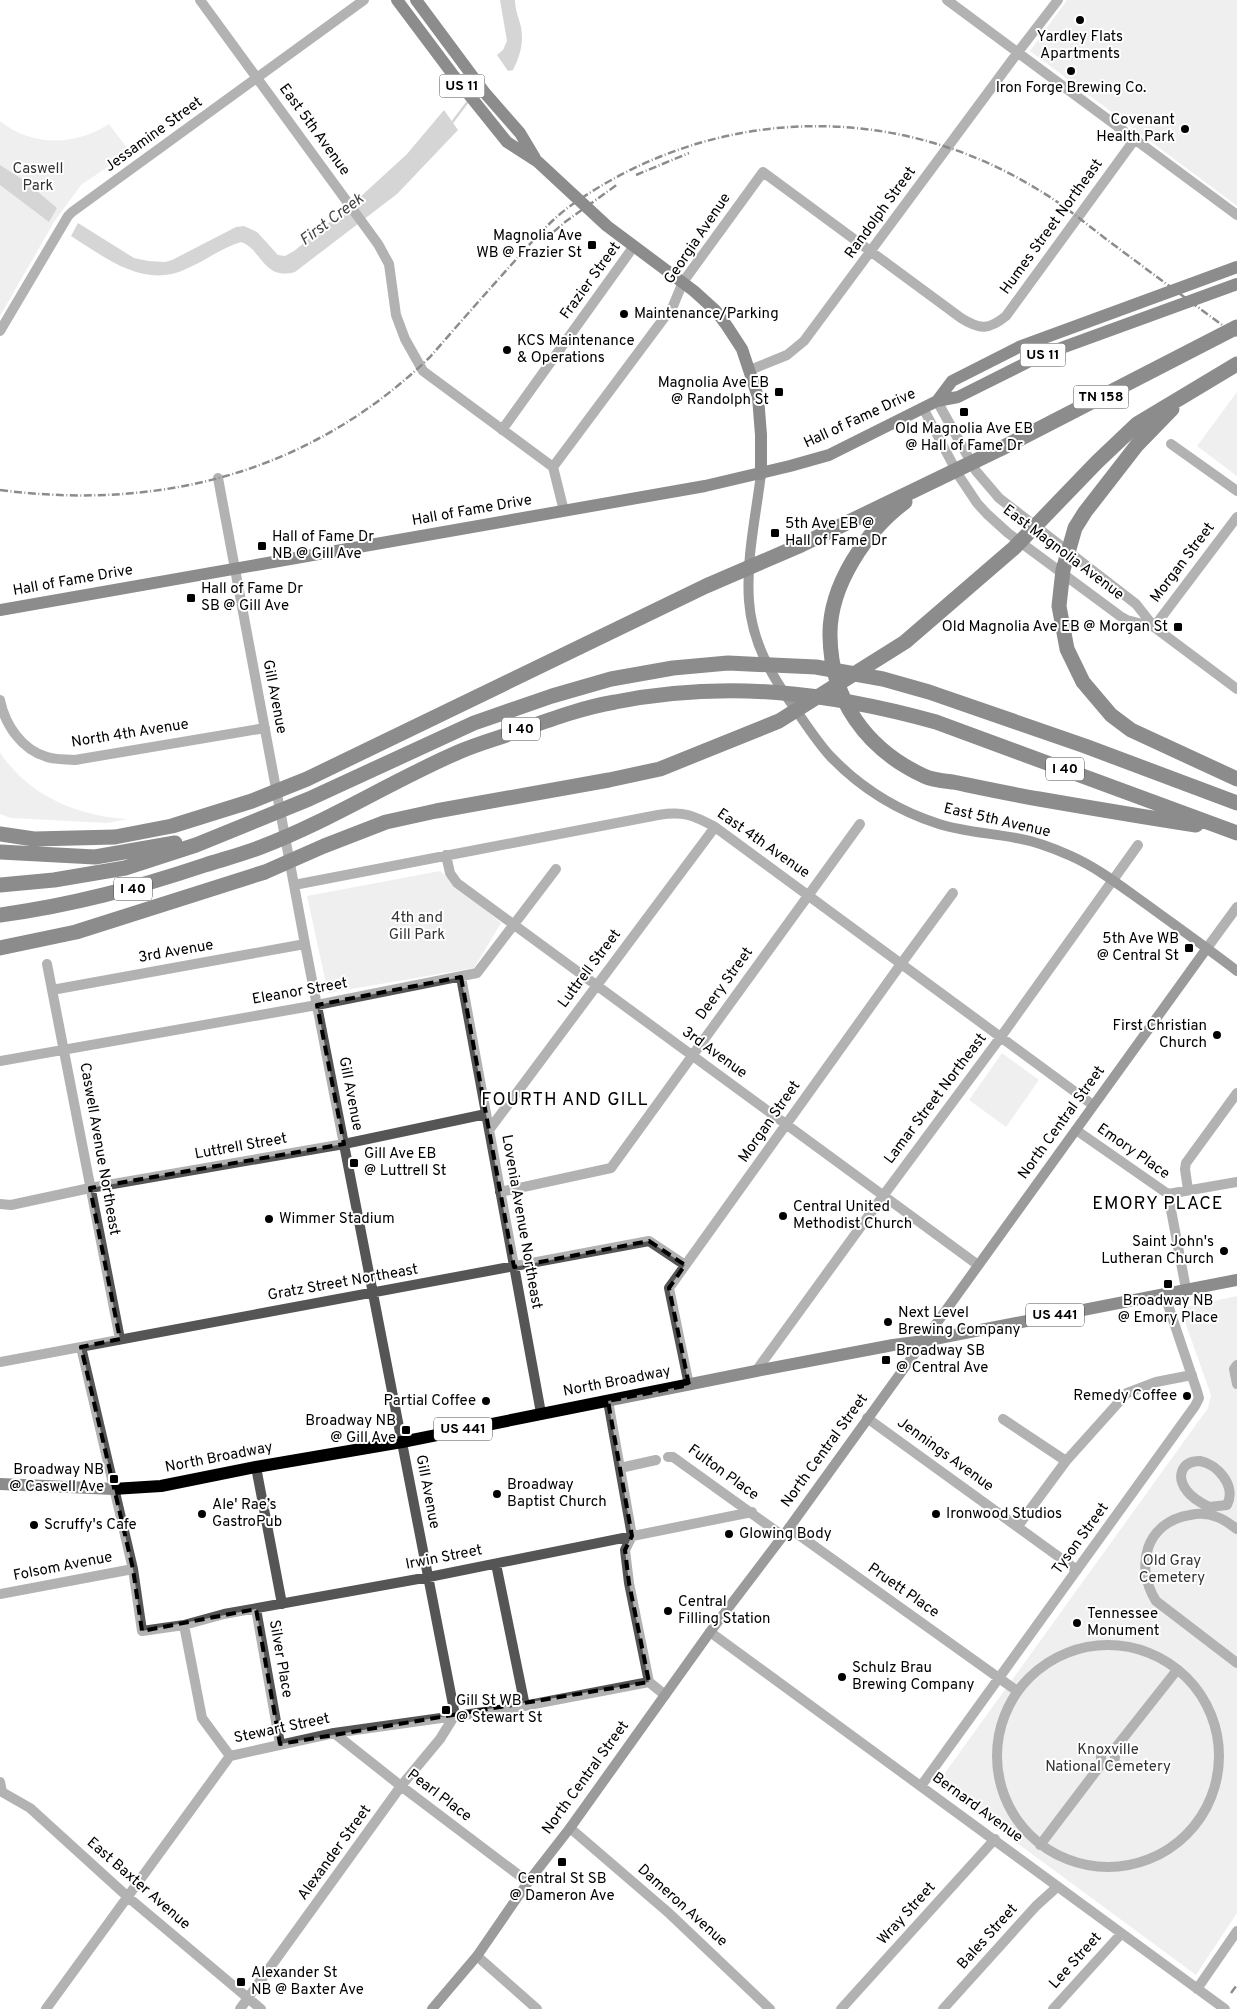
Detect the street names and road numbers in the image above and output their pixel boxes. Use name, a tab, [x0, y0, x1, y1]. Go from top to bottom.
road number: US 11	[440, 74, 484, 98]
street label: East 5th Avenue	[274, 80, 354, 180]
street label: Jessamine Street	[101, 93, 207, 177]
street label: Humes Street Northeast	[996, 156, 1108, 298]
street label: Randolph Street	[841, 163, 921, 263]
street label: Georgia Avenue	[661, 190, 735, 288]
street label: Frazier Street	[557, 239, 625, 323]
road number: US 11	[1020, 344, 1066, 366]
street label: Hall of Fame Drive	[801, 385, 919, 453]
road number: TN 158	[1074, 386, 1128, 408]
street label: Hall of Fame Drive	[411, 491, 533, 531]
street label: East Magnolia Avenue	[999, 501, 1127, 605]
street label: Morgan Street	[1147, 519, 1219, 607]
street label: Hall of Fame Drive	[12, 561, 134, 601]
street label: Gill Avenue	[258, 658, 290, 736]
street label: North 4th Avenue	[70, 715, 190, 753]
road number: I 40	[502, 718, 540, 741]
road number: I 40	[1046, 758, 1084, 781]
street label: East 5th Avenue	[942, 799, 1052, 843]
street label: East 4th Avenue	[713, 805, 813, 883]
road number: I 40	[114, 878, 152, 901]
street label: Luttrell Street	[554, 926, 626, 1012]
street label: 3rd Avenue	[137, 936, 215, 968]
street label: Deery Street	[692, 944, 758, 1024]
street label: Eleanor Street	[251, 974, 349, 1010]
street label: 3rd Avenue	[678, 1023, 750, 1083]
street label: Lamar Street Northeast	[881, 1030, 991, 1168]
street label: Gill Avenue	[334, 1055, 366, 1133]
street label: Caswell Avenue Northeast	[74, 1061, 124, 1237]
street label: North Central Street	[1014, 1062, 1110, 1184]
street label: Morgan Street	[735, 1077, 805, 1167]
street label: Emory Place	[1093, 1120, 1173, 1184]
street label: Luttrell Street	[193, 1130, 289, 1164]
street label: Lovenia Avenue Northeast	[496, 1133, 546, 1311]
street label: Gratz Street Northeast	[266, 1260, 420, 1306]
road number: US 441	[1026, 1304, 1084, 1326]
street label: North Broadway	[562, 1362, 672, 1402]
street label: North Central Street	[777, 1390, 873, 1512]
street label: Jennings Avenue	[893, 1414, 997, 1496]
road number: US 441	[434, 1418, 492, 1440]
street label: North Broadway	[164, 1438, 274, 1478]
street label: Fulton Place	[684, 1441, 762, 1505]
street label: Gill Avenue	[411, 1453, 443, 1531]
street label: Tyson Street	[1049, 1499, 1113, 1579]
street label: Irwin Street	[404, 1541, 484, 1575]
street label: Folsom Avenue	[12, 1548, 114, 1586]
street label: Pruett Place	[863, 1559, 943, 1623]
street label: Silver Place	[264, 1618, 296, 1700]
street label: Stewart Street	[232, 1710, 332, 1748]
street label: North Central Street	[538, 1717, 634, 1839]
street label: Pearl Place	[403, 1766, 475, 1826]
street label: Bernard Avenue	[928, 1769, 1026, 1847]
street label: Alexander Street	[294, 1802, 376, 1904]
street label: East Baxter Avenue	[82, 1834, 194, 1934]
street label: Dameron Avenue	[633, 1861, 731, 1951]
street label: Wray Street	[874, 1879, 940, 1949]
street label: Bales Street	[954, 1900, 1022, 1974]
street label: Lee Street	[1046, 1929, 1106, 1993]

